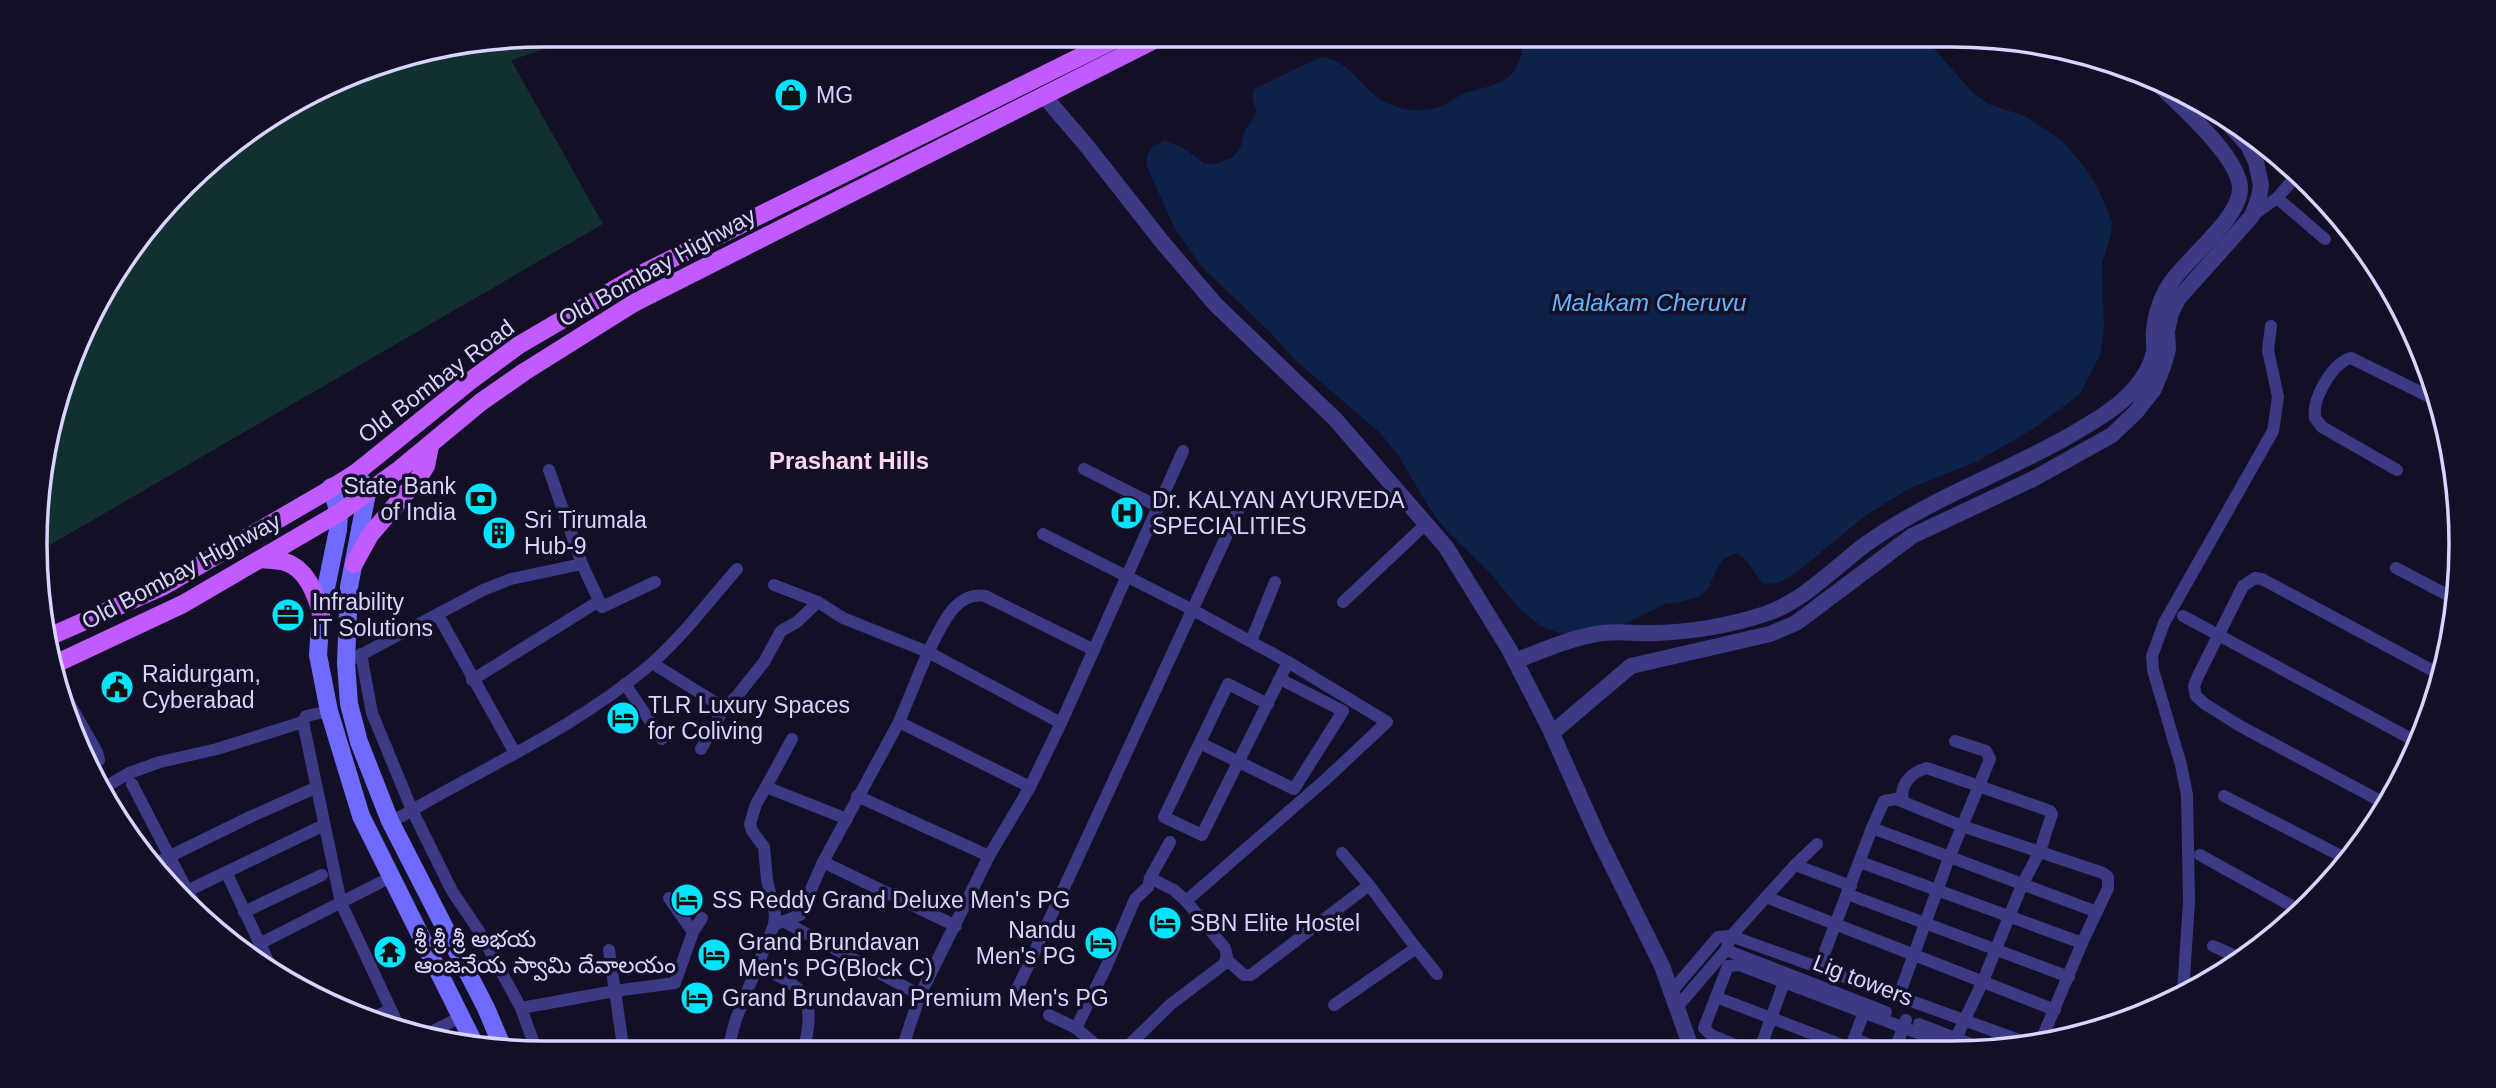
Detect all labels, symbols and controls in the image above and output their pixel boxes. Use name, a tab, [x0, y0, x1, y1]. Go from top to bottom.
shop icon: MG	[772, 76, 810, 114]
place label: MG	[816, 82, 853, 108]
street label: Old Bombay Highway	[554, 202, 760, 332]
water label: Malakam Cheruvu	[1552, 289, 1746, 316]
street label: Old Bombay Road	[353, 314, 519, 448]
district label: Prashant Hills	[769, 447, 929, 474]
place label: State Bank of India	[343, 473, 456, 525]
bank icon: State Bank of India	[462, 480, 500, 518]
place label: Dr. KALYAN AYURVEDA SPECIALITIES	[1152, 487, 1405, 539]
hospital icon: Dr. KALYAN AYURVEDA SPECIALITIES	[1108, 494, 1146, 532]
street label: Old Bombay Highway	[77, 507, 285, 634]
place label: Sri Tirumala Hub-9	[524, 507, 647, 559]
building icon: Sri Tirumala Hub-9	[480, 514, 518, 552]
place label: Infrability IT Solutions	[312, 589, 433, 641]
office icon: Infrability IT Solutions	[269, 596, 307, 634]
place label: Raidurgam, Cyberabad	[142, 661, 261, 713]
public building icon: Raidurgam, Cyberabad	[98, 668, 136, 706]
place label: TLR Luxury Spaces for Coliving	[648, 692, 850, 744]
hotel icon: TLR Luxury Spaces for Coliving	[604, 699, 642, 737]
hotel icon: SS Reddy Grand Deluxe Men's PG	[668, 881, 706, 919]
place label: SS Reddy Grand Deluxe Men's PG	[712, 887, 1071, 913]
hotel icon: SBN Elite Hostel	[1146, 904, 1184, 942]
place label: SBN Elite Hostel	[1190, 910, 1360, 936]
place label: Nandu Men's PG	[976, 917, 1076, 969]
hotel icon: Nandu Men's PG	[1082, 924, 1120, 962]
place label: శ్రీ శ్రీ శ్రీ అభయ ఆంజనేయ స్వామి దేవాలయం	[414, 926, 676, 981]
place label: Grand Brundavan Men's PG(Block C)	[738, 929, 933, 981]
temple icon: శ్రీ శ్రీ శ్రీ అభయ ఆంజనేయ స్వామి దేవాలయం	[371, 933, 409, 971]
hotel icon: Grand Brundavan Men's PG(Block C)	[695, 936, 733, 974]
street label: Lig towers	[1809, 949, 1917, 1011]
hotel icon: Grand Brundavan Premium Men's PG	[678, 979, 716, 1017]
place label: Grand Brundavan Premium Men's PG	[722, 985, 1109, 1011]

